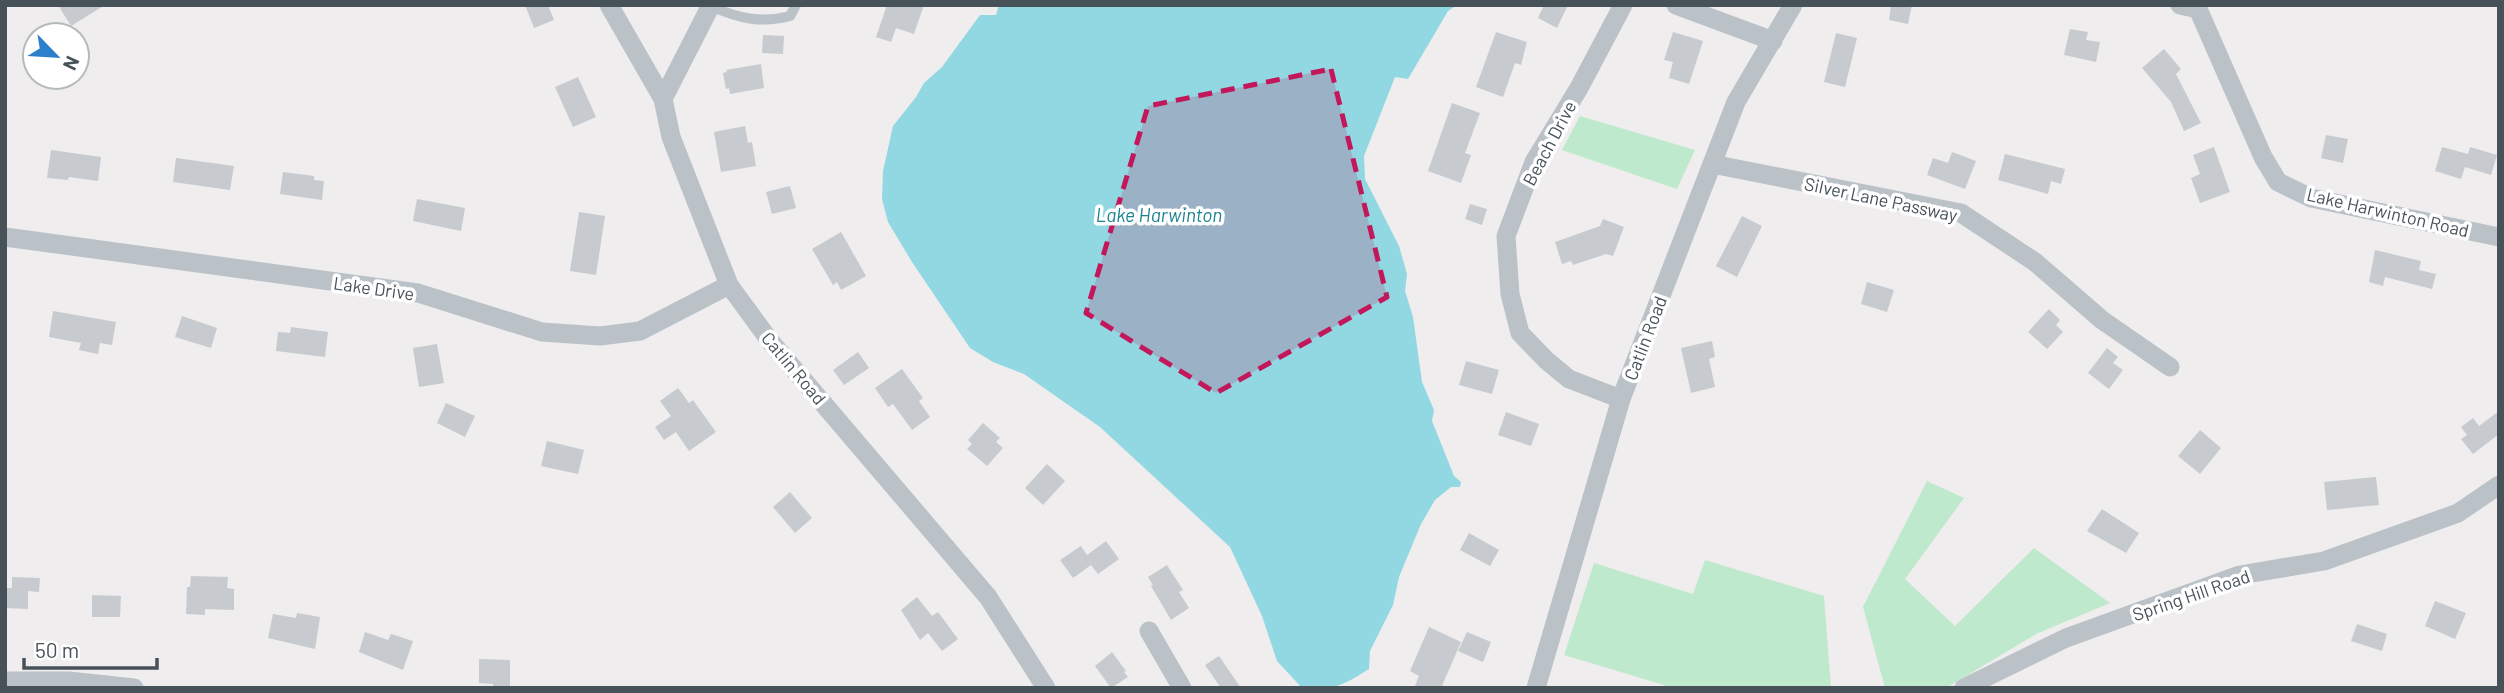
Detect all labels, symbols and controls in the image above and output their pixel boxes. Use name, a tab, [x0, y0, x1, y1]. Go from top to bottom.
north arrow	[21, 21, 91, 91]
text: N	[59, 53, 85, 74]
street label: Beach Drive	[1518, 97, 1580, 189]
street label: Silver Lane Passway	[1802, 172, 1960, 226]
street label: Lake Harwinton Road	[2305, 183, 2471, 241]
water label: Lake Harwinton	[1096, 203, 1222, 226]
street label: Lake Drive	[332, 271, 416, 305]
street label: Catlin Road	[1619, 293, 1671, 383]
street label: Catlin Road	[757, 327, 831, 409]
street label: Spring Hill Road	[2129, 565, 2253, 625]
scale bar	[24, 626, 158, 670]
text: 50 m	[35, 637, 79, 662]

